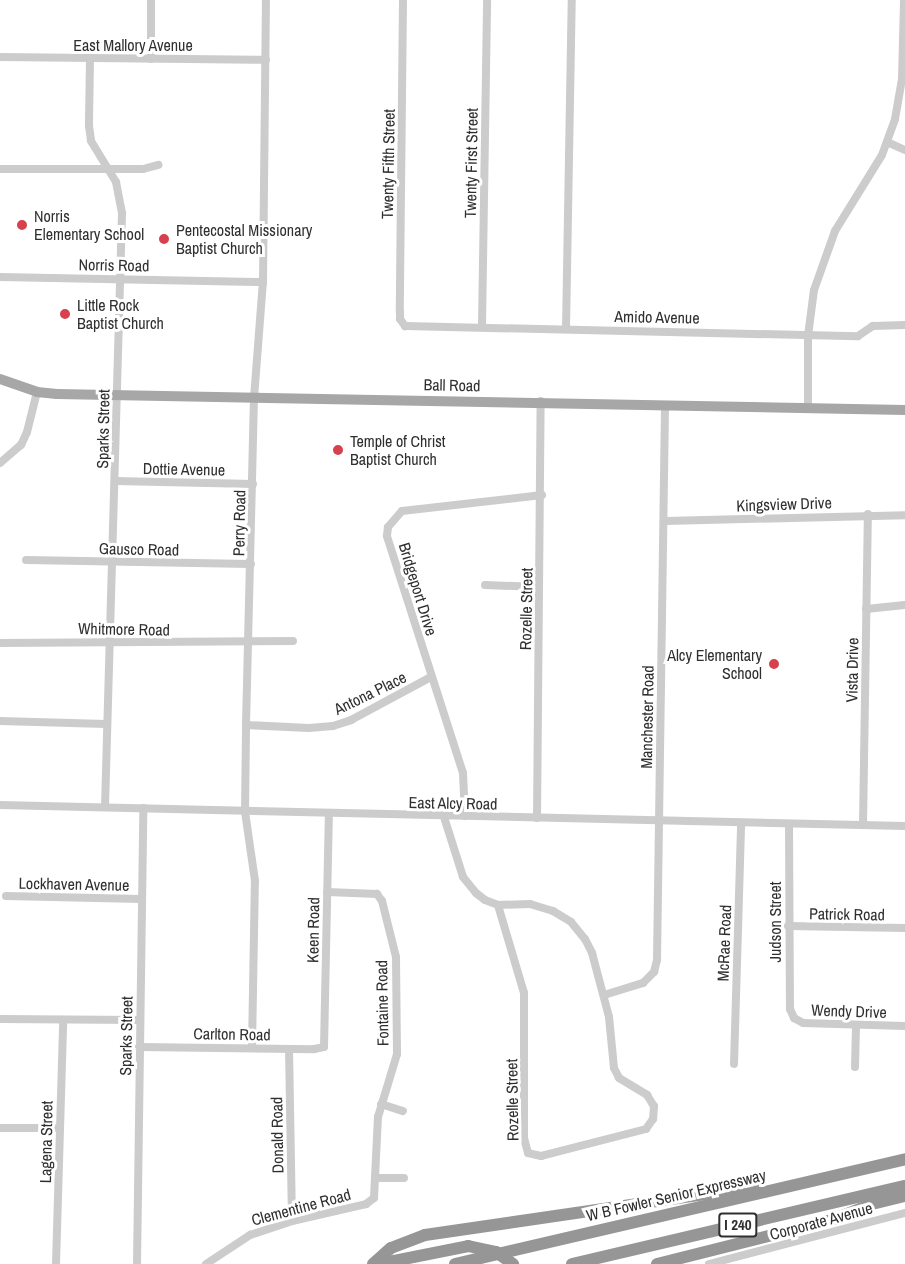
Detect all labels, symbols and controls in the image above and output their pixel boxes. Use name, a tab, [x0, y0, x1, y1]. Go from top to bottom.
street label: East Mallory Avenue	[73, 35, 193, 55]
street label: Twenty First Street	[460, 108, 482, 218]
street label: Twenty Fifth Street	[377, 109, 399, 219]
place label: Norris Elementary School	[34, 206, 144, 244]
marker: Norris Elementary School	[15, 218, 29, 232]
place label: Pentecostal Missionary Baptist Church	[176, 220, 312, 258]
marker: Pentecostal Missionary Baptist Church	[157, 232, 171, 246]
street label: Norris Road	[78, 255, 150, 275]
place label: Little Rock Baptist Church	[77, 295, 164, 333]
marker: Little Rock Baptist Church	[58, 307, 72, 321]
street label: Amido Avenue	[614, 307, 700, 327]
street label: Ball Road	[423, 375, 481, 395]
street label: Sparks Street	[93, 389, 113, 469]
place label: Temple of Christ Baptist Church	[350, 431, 446, 469]
marker: Temple of Christ Baptist Church	[331, 443, 345, 457]
street label: Dottie Avenue	[142, 459, 226, 479]
street label: Perry Road	[229, 490, 249, 556]
street label: Kingsview Drive	[736, 493, 832, 515]
street label: Gausco Road	[99, 539, 179, 559]
street label: Bridgeport Drive	[395, 540, 441, 638]
street label: Rozelle Street	[516, 568, 536, 650]
street label: Whitmore Road	[78, 619, 170, 639]
street label: Vista Drive	[842, 638, 862, 702]
place label: Alcy Elementary School	[667, 645, 762, 683]
marker: Alcy Elementary School	[767, 657, 781, 671]
street label: Manchester Road	[636, 665, 658, 769]
street label: Antona Place	[331, 667, 409, 719]
street label: East Alcy Road	[408, 793, 498, 813]
street label: Lockhaven Avenue	[18, 873, 130, 895]
street label: Judson Street	[765, 882, 785, 962]
street label: Keen Road	[303, 897, 323, 963]
street label: McRae Road	[713, 904, 735, 982]
street label: Patrick Road	[809, 904, 885, 924]
street label: Fontaine Road	[372, 960, 392, 1046]
street label: Sparks Street	[116, 996, 136, 1076]
street label: Wendy Drive	[811, 1000, 887, 1022]
street label: Carlton Road	[193, 1024, 271, 1044]
street label: Rozelle Street	[502, 1059, 522, 1141]
street label: Donald Road	[267, 1097, 287, 1173]
street label: Lagena Street	[36, 1101, 56, 1183]
street label: W B Fowler Senior Expressway	[584, 1165, 768, 1225]
street label: Clementine Road	[249, 1185, 353, 1229]
street label: Corporate Avenue	[767, 1198, 875, 1244]
road number: I 240	[717, 1213, 759, 1237]

